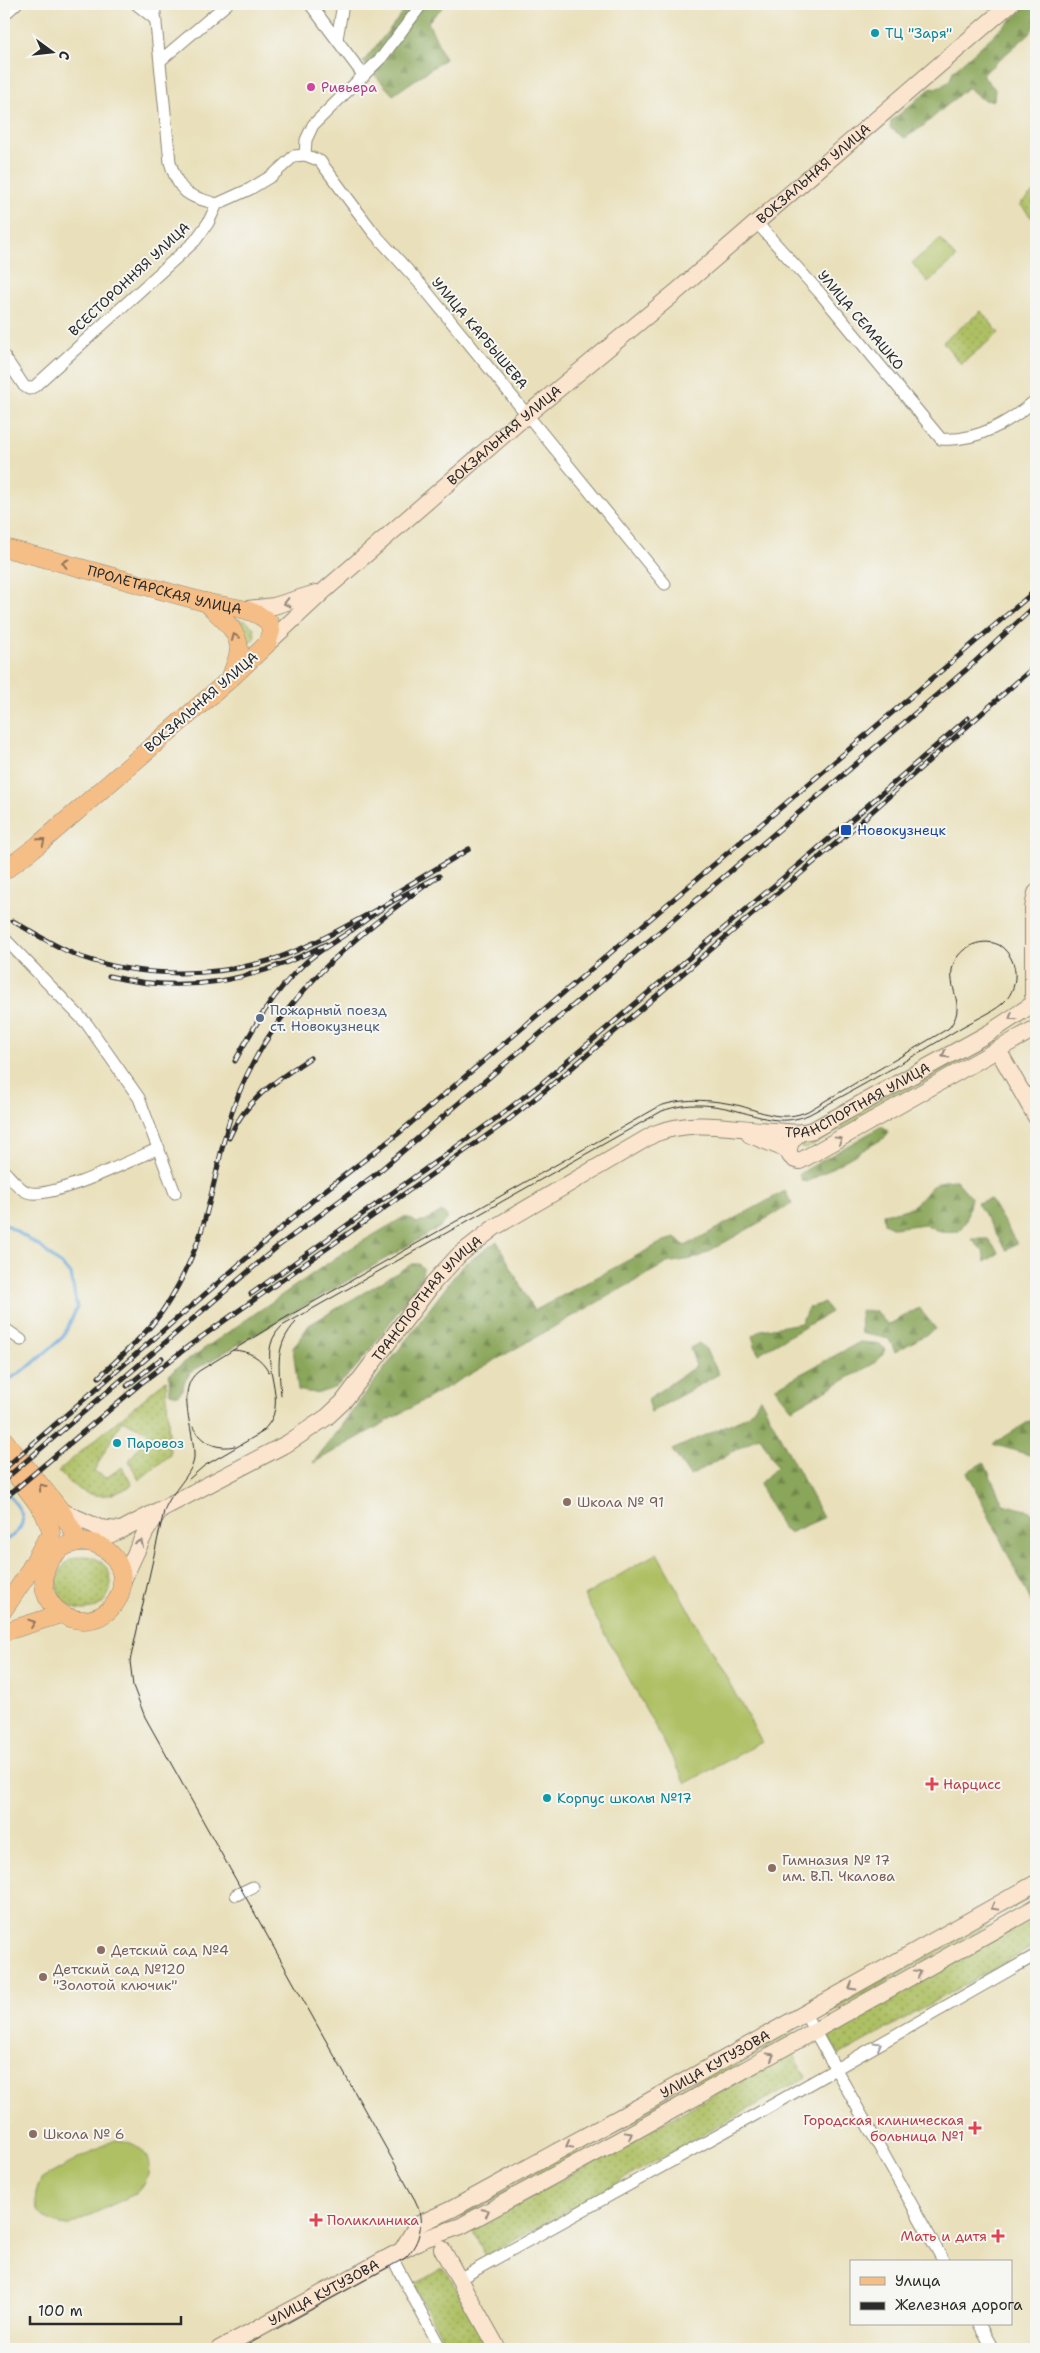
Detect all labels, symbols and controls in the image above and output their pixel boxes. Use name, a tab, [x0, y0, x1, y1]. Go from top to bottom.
place label: ТЦ "Заря"	[885, 24, 952, 42]
marker: ТЦ "Заря"	[869, 27, 881, 39]
north arrow	[28, 28, 78, 78]
text: С	[55, 49, 74, 62]
place label: Ривьера	[321, 78, 377, 96]
marker: Ривьера	[305, 81, 317, 93]
street label: ВОКЗАЛЬНАЯ УЛИЦА	[753, 119, 874, 228]
street label: ВСЕСТОРОННЯЯ УЛИЦА	[65, 218, 193, 340]
street label: УЛИЦА СЕМАШКО	[814, 266, 908, 374]
street label: УЛИЦА КАРБЫШЕВА	[428, 273, 532, 393]
street label: ВОКЗАЛЬНАЯ УЛИЦА	[443, 381, 565, 489]
one-way arrow	[60, 558, 69, 569]
street label: ПРОЛЕТАРСКАЯ УЛИЦА	[85, 561, 243, 618]
one-way arrow	[283, 597, 292, 608]
one-way arrow	[230, 633, 241, 642]
street label: ВОКЗАЛЬНАЯ УЛИЦА	[140, 648, 262, 756]
place label: Новокузнецк	[857, 821, 947, 839]
marker: Новокузнецк	[839, 823, 853, 837]
one-way arrow	[37, 837, 46, 846]
place label: Пожарный поезд ст. Новокузнецк	[270, 1001, 387, 1035]
one-way arrow	[1009, 1011, 1018, 1020]
marker: Пожарный поезд ст. Новокузнецк	[254, 1012, 266, 1024]
one-way arrow	[942, 1049, 951, 1059]
street label: ТРАНСПОРТНАЯ УЛИЦА	[784, 1058, 933, 1141]
one-way arrow	[834, 1137, 843, 1147]
street label: ТРАНСПОРТНАЯ УЛИЦА	[368, 1232, 486, 1365]
place label: Паровоз	[127, 1434, 184, 1452]
marker: Паровоз	[111, 1437, 123, 1449]
one-way arrow	[39, 1484, 47, 1493]
place label: Школа № 91	[577, 1493, 664, 1511]
marker: Школа № 91	[561, 1496, 573, 1508]
one-way arrow	[134, 1539, 144, 1548]
one-way arrow	[27, 1618, 36, 1628]
place label: Нарцисс	[943, 1775, 1001, 1793]
marker: Нарцисс	[925, 1777, 939, 1791]
place label: Корпус школы №17	[557, 1789, 692, 1807]
marker: Корпус школы №17	[541, 1792, 553, 1804]
place label: Гимназия № 17 им. В.П. Чкалова	[782, 1851, 895, 1885]
marker: Гимназия № 17 им. В.П. Чкалова	[766, 1862, 778, 1874]
one-way arrow	[990, 1901, 999, 1911]
place label: Детский сад №4	[111, 1941, 229, 1959]
marker: Детский сад №4	[95, 1944, 107, 1956]
place label: Детский сад №120 "Золотой ключик"	[53, 1960, 185, 1994]
one-way arrow	[913, 1970, 922, 1980]
marker: Детский сад №120 "Золотой ключик"	[37, 1971, 49, 1983]
one-way arrow	[849, 1981, 858, 1991]
street label: УЛИЦА КУТУЗОВА	[657, 2026, 773, 2102]
one-way arrow	[873, 2041, 882, 2051]
one-way arrow	[766, 2052, 775, 2062]
place label: Городская клиническая больница №1	[803, 2111, 964, 2145]
marker: Городская клиническая больница №1	[968, 2121, 982, 2135]
place label: Школа № 6	[43, 2125, 125, 2143]
marker: Школа № 6	[27, 2128, 39, 2140]
one-way arrow	[624, 2131, 633, 2141]
one-way arrow	[565, 2139, 574, 2149]
one-way arrow	[481, 2208, 490, 2218]
place label: Поликлиника	[327, 2211, 419, 2229]
marker: Поликлиника	[309, 2213, 323, 2227]
place label: Мать и дитя	[900, 2227, 987, 2245]
marker: Мать и дитя	[991, 2229, 1005, 2243]
street label: УЛИЦА КУТУЗОВА	[265, 2255, 382, 2330]
legend	[850, 2260, 1012, 2326]
text: Улица	[895, 2271, 941, 2291]
scale bar	[30, 2293, 181, 2325]
text: Железная дорога	[895, 2295, 1023, 2315]
text: 100 m	[38, 2301, 83, 2321]

